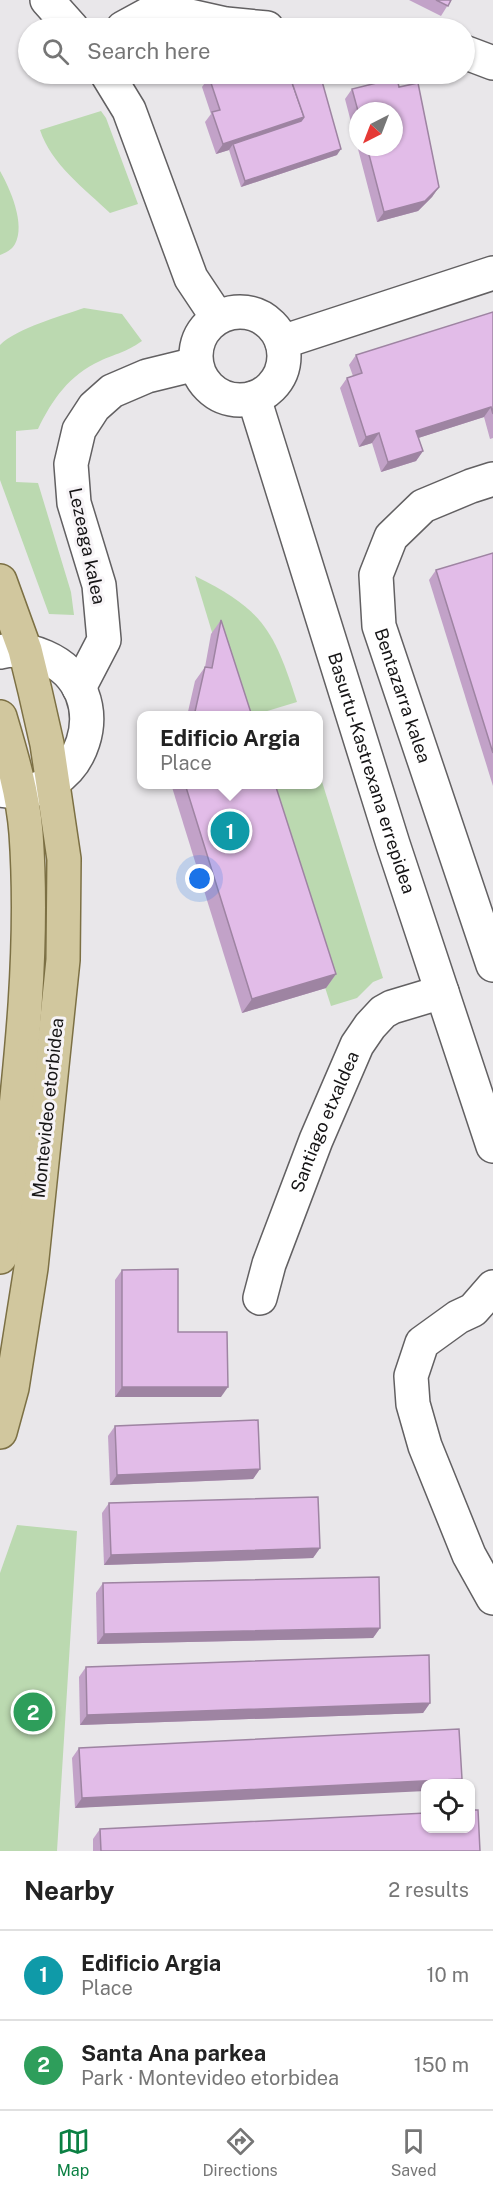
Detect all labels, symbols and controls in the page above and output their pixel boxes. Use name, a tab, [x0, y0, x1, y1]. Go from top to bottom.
search box	[18, 18, 475, 84]
icon: search	[39, 35, 72, 68]
text: Search here	[87, 38, 211, 64]
north arrow	[349, 102, 403, 156]
street label: Lezeaga kalea	[65, 486, 110, 606]
street label: Bentazarra kalea	[370, 625, 435, 766]
street label: Basurtu-Kastrexana errepidea	[324, 650, 420, 896]
popup	[137, 711, 323, 789]
text: Edificio Argia	[160, 725, 300, 751]
text: Place	[160, 751, 212, 775]
pin: 1	[210, 808, 250, 854]
your location	[185, 864, 214, 893]
street label: Montevideo etorbidea	[28, 1017, 67, 1199]
street label: Santiago etxaldea	[286, 1048, 363, 1195]
pin: 2	[14, 1690, 52, 1734]
map controls	[421, 1779, 475, 1833]
button: locate	[421, 1779, 475, 1833]
text: Nearby	[24, 1875, 114, 1906]
text: 2 results	[388, 1878, 469, 1902]
text: Edificio Argia	[81, 1950, 221, 1976]
text: 1	[39, 1963, 48, 1987]
text: 10 m	[426, 1963, 469, 1987]
text: Place	[81, 1976, 133, 2000]
text: Santa Ana parkea	[81, 2040, 266, 2066]
text: 2	[37, 2053, 50, 2077]
text: 150 m	[414, 2053, 469, 2077]
text: Park · Montevideo etorbidea	[81, 2066, 339, 2090]
tab: Map	[57, 2125, 90, 2180]
tab: Directions	[203, 2125, 278, 2180]
tab: Saved	[391, 2125, 436, 2180]

